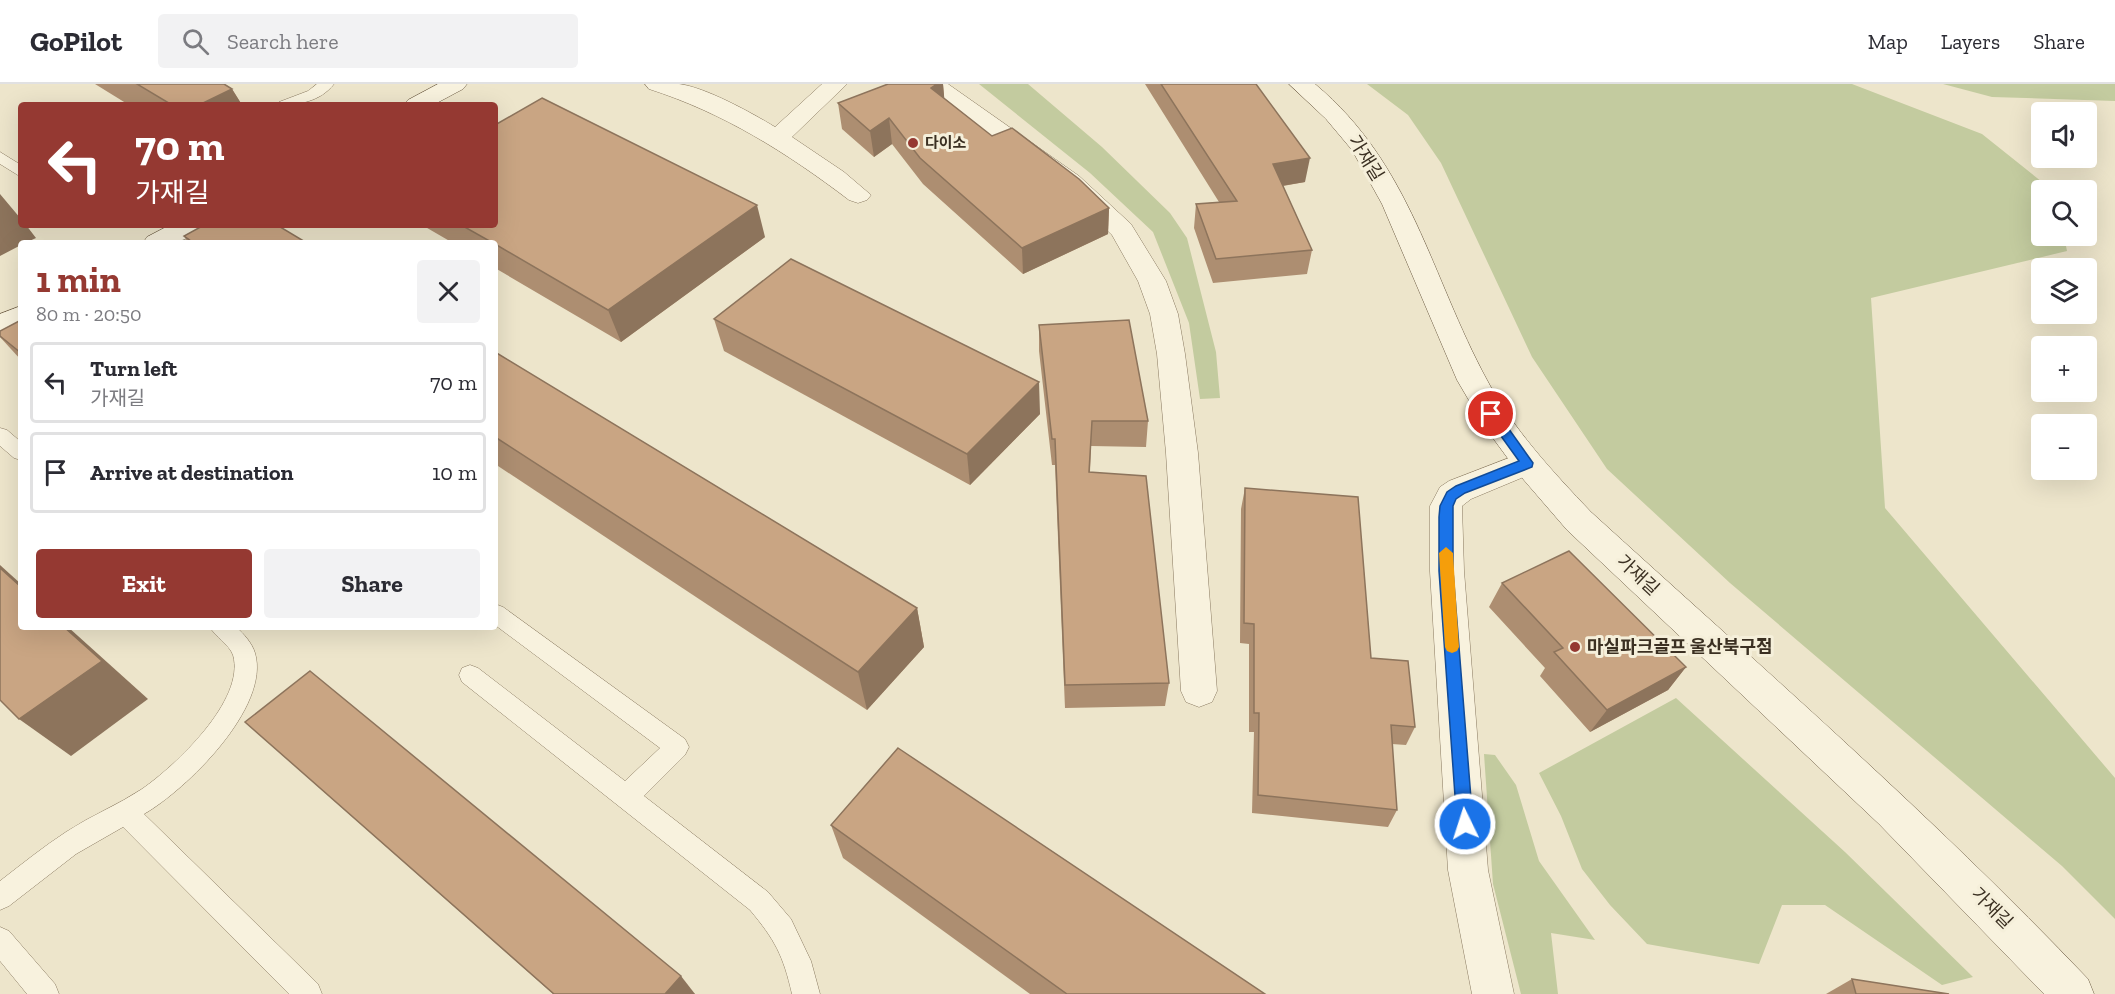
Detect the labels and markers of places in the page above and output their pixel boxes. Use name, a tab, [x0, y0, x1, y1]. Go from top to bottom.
place label: 다이소	[925, 134, 967, 152]
marker: 다이소	[906, 136, 920, 150]
pin	[1465, 388, 1516, 439]
place label: 마실파크골프 울산북구점	[1587, 636, 1773, 658]
marker: 마실파크골프 울산북구점	[1568, 640, 1582, 654]

